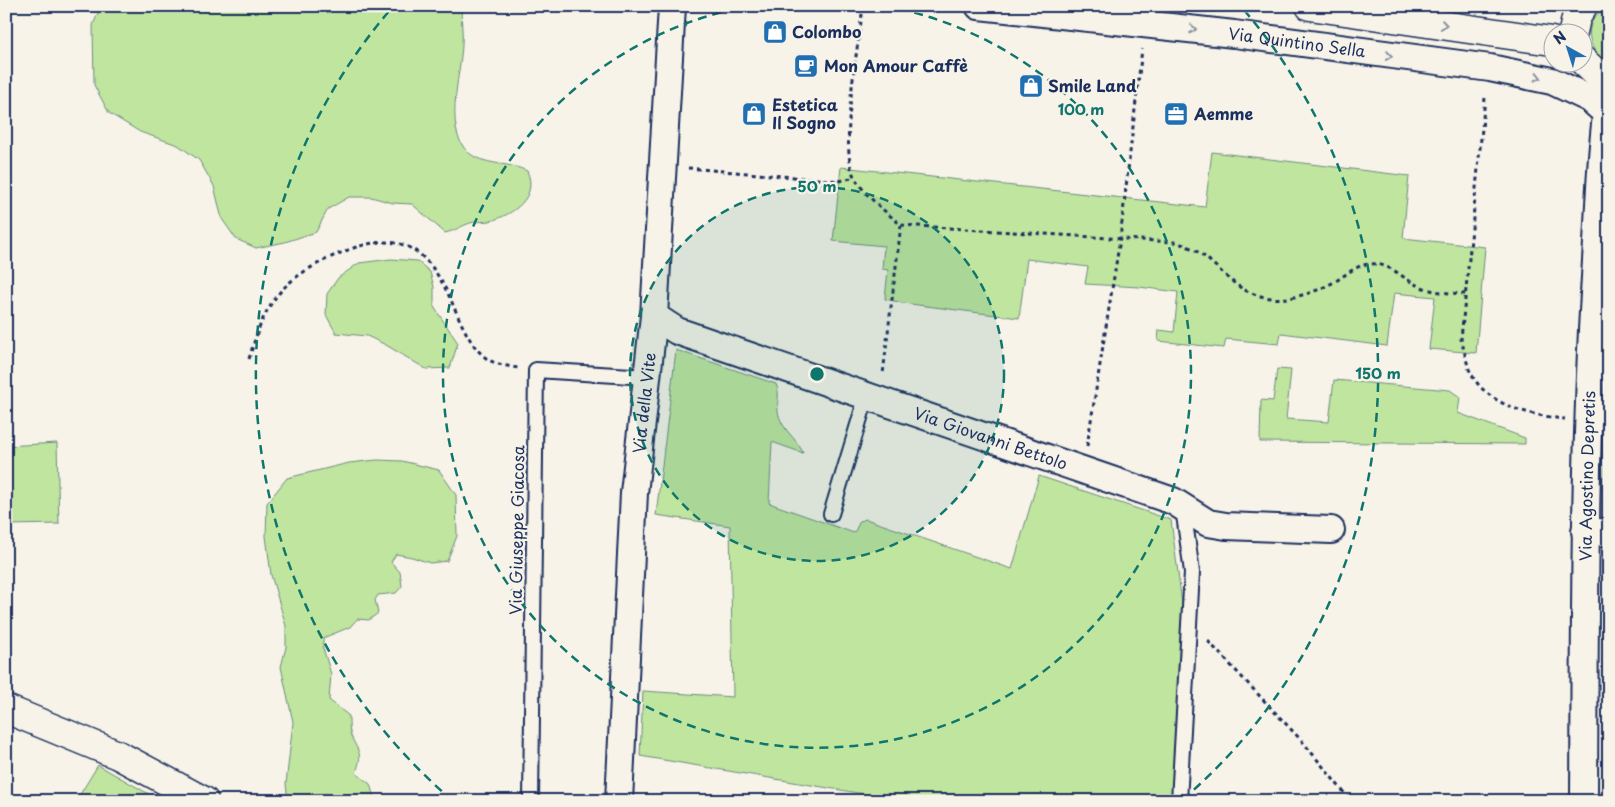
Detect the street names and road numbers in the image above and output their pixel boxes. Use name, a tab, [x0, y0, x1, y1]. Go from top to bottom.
street label: Via Quintino Sella	[1227, 20, 1367, 62]
street label: Via della Vite	[626, 351, 661, 455]
street label: Via Agostino Depretis	[1572, 390, 1600, 561]
street label: Via Giovanni Bettolo	[911, 400, 1071, 475]
street label: Via Giuseppe Giacosa	[503, 445, 529, 615]

